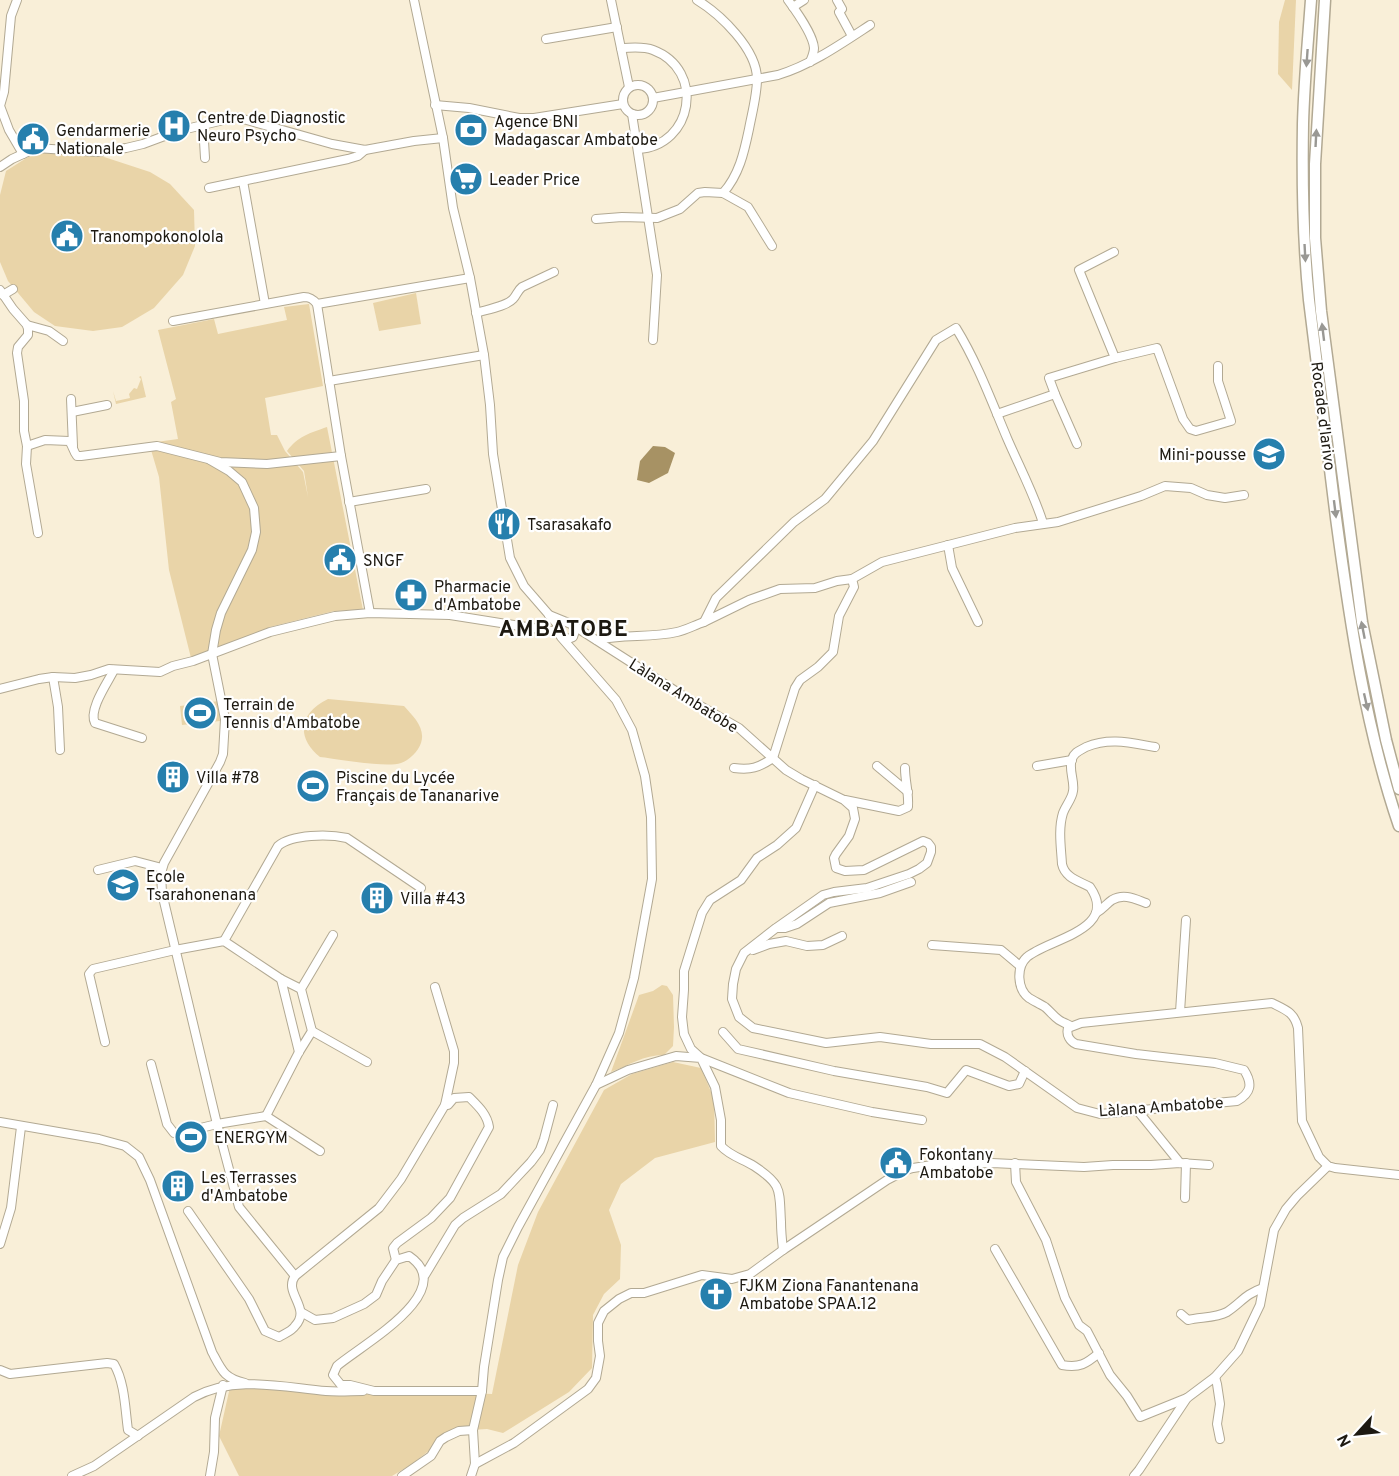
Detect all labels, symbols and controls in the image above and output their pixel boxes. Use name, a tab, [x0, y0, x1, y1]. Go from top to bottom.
one-way arrow	[1302, 49, 1312, 68]
hospital icon: Centre de Diagnostic Neuro Psycho	[156, 108, 192, 144]
place label: Centre de Diagnostic Neuro Psycho	[197, 109, 346, 147]
bank icon: Agence BNI Madagascar Ambatobe	[453, 112, 489, 148]
place label: Agence BNI Madagascar Ambatobe	[494, 113, 658, 151]
public building icon: Gendarmerie Nationale	[15, 121, 51, 157]
place label: Gendarmerie Nationale	[56, 122, 150, 160]
one-way arrow	[1311, 128, 1320, 147]
supermarket icon: Leader Price	[448, 161, 484, 197]
place label: Leader Price	[489, 171, 580, 191]
public building icon: Tranompokonolola	[49, 218, 85, 254]
place label: Tranompokonolola	[90, 228, 223, 248]
one-way arrow	[1300, 244, 1309, 263]
one-way arrow	[1318, 323, 1328, 342]
street label: Rocade d'Iarivo	[1305, 361, 1339, 472]
school or university icon: Mini-pousse	[1251, 436, 1287, 472]
place label: Mini-pousse	[1159, 446, 1246, 466]
one-way arrow	[1331, 500, 1340, 519]
restaurant icon: Tsarasakafo	[486, 506, 522, 542]
place label: Tsarasakafo	[527, 516, 612, 536]
public building icon: SNGF	[322, 542, 358, 578]
place label: SNGF	[363, 552, 404, 572]
pharmacy icon: Pharmacie d'Ambatobe	[393, 577, 429, 613]
place label: Pharmacie d'Ambatobe	[434, 578, 521, 616]
district label: AMBATOBE	[499, 617, 629, 644]
one-way arrow	[1358, 620, 1367, 639]
street label: Làlana Ambatobe	[625, 655, 741, 738]
one-way arrow	[1361, 693, 1371, 711]
sports icon: Terrain de Tennis d'Ambatobe	[182, 695, 218, 731]
place label: Terrain de Tennis d'Ambatobe	[223, 696, 360, 734]
building icon: Villa #78	[155, 759, 191, 795]
sports icon: Piscine du Lycée Français de Tananarive	[295, 768, 331, 804]
place label: Villa #78	[196, 769, 260, 789]
place label: Piscine du Lycée Français de Tananarive	[336, 769, 499, 807]
school or university icon: Ecole Tsarahonenana	[105, 867, 141, 903]
place label: Ecole Tsarahonenana	[146, 868, 256, 906]
building icon: Villa #43	[359, 880, 395, 916]
place label: Villa #43	[400, 890, 466, 910]
street label: Làlana Ambatobe	[1098, 1094, 1224, 1122]
sports icon: ENERGYM	[173, 1119, 209, 1155]
place label: ENERGYM	[214, 1129, 288, 1149]
public building icon: Fokontany Ambatobe	[878, 1145, 914, 1181]
place label: Fokontany Ambatobe	[919, 1146, 993, 1184]
building icon: Les Terrasses d'Ambatobe	[160, 1168, 196, 1204]
place label: Les Terrasses d'Ambatobe	[201, 1169, 297, 1207]
church icon: FJKM Ziona Fanantenana Ambatobe SPAA.12	[698, 1276, 734, 1312]
place label: FJKM Ziona Fanantenana Ambatobe SPAA.12	[739, 1277, 919, 1315]
north arrow	[1327, 1404, 1387, 1464]
text: N	[1334, 1430, 1357, 1450]

